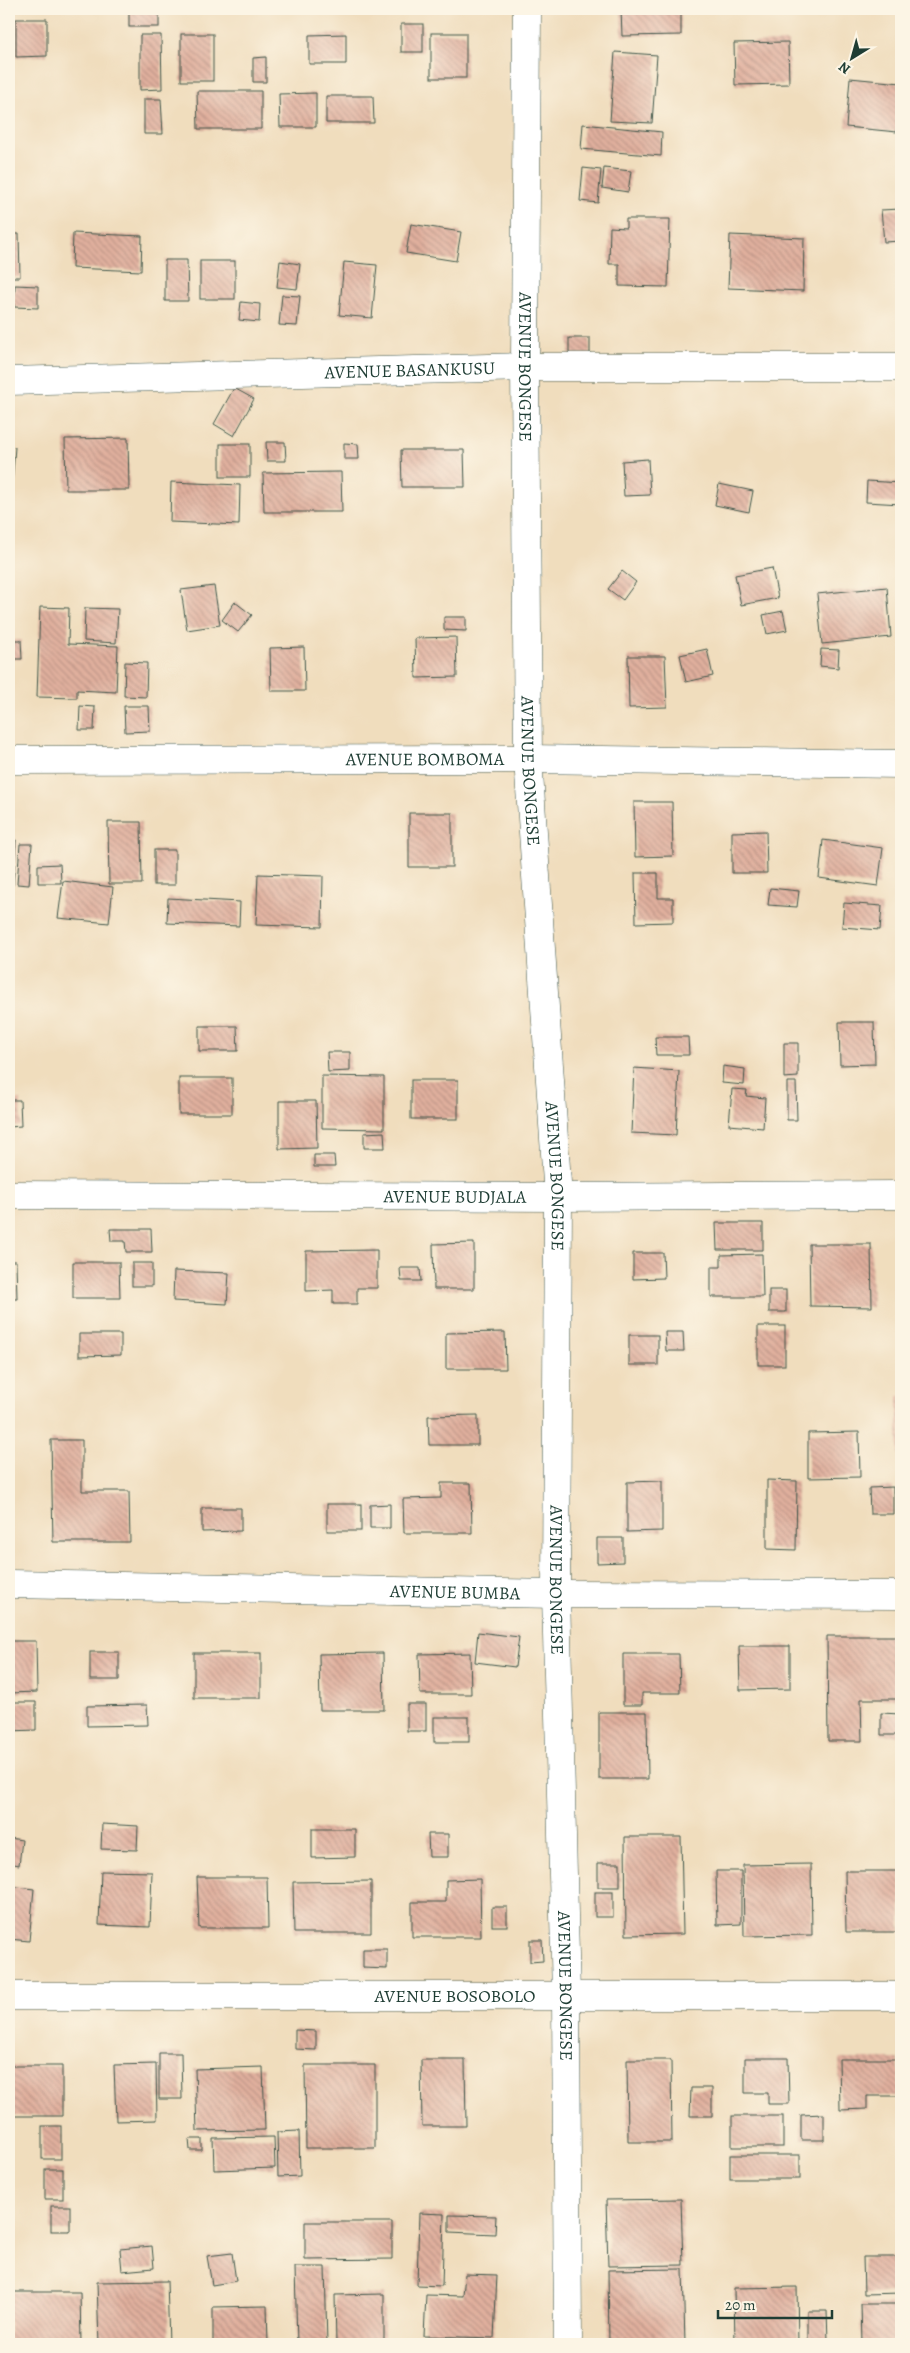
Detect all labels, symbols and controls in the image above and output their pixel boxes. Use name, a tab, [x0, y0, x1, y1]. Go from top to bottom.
north arrow	[828, 32, 878, 82]
text: N	[835, 57, 854, 79]
street label: AVENUE BONGESE	[513, 291, 538, 442]
street label: AVENUE BASANKUSU	[323, 356, 495, 384]
street label: AVENUE BONGESE	[516, 695, 546, 847]
street label: AVENUE BOMBOMA	[345, 747, 505, 771]
street label: AVENUE BONGESE	[539, 1099, 570, 1251]
street label: AVENUE BUDJALA	[383, 1184, 527, 1209]
street label: AVENUE BONGESE	[544, 1504, 570, 1655]
street label: AVENUE BUMBA	[389, 1579, 521, 1605]
street label: AVENUE BONGESE	[552, 1910, 578, 2061]
street label: AVENUE BOSOBOLO	[374, 1984, 535, 2008]
scale bar	[718, 2288, 831, 2320]
text: 20 m	[725, 2295, 756, 2315]

